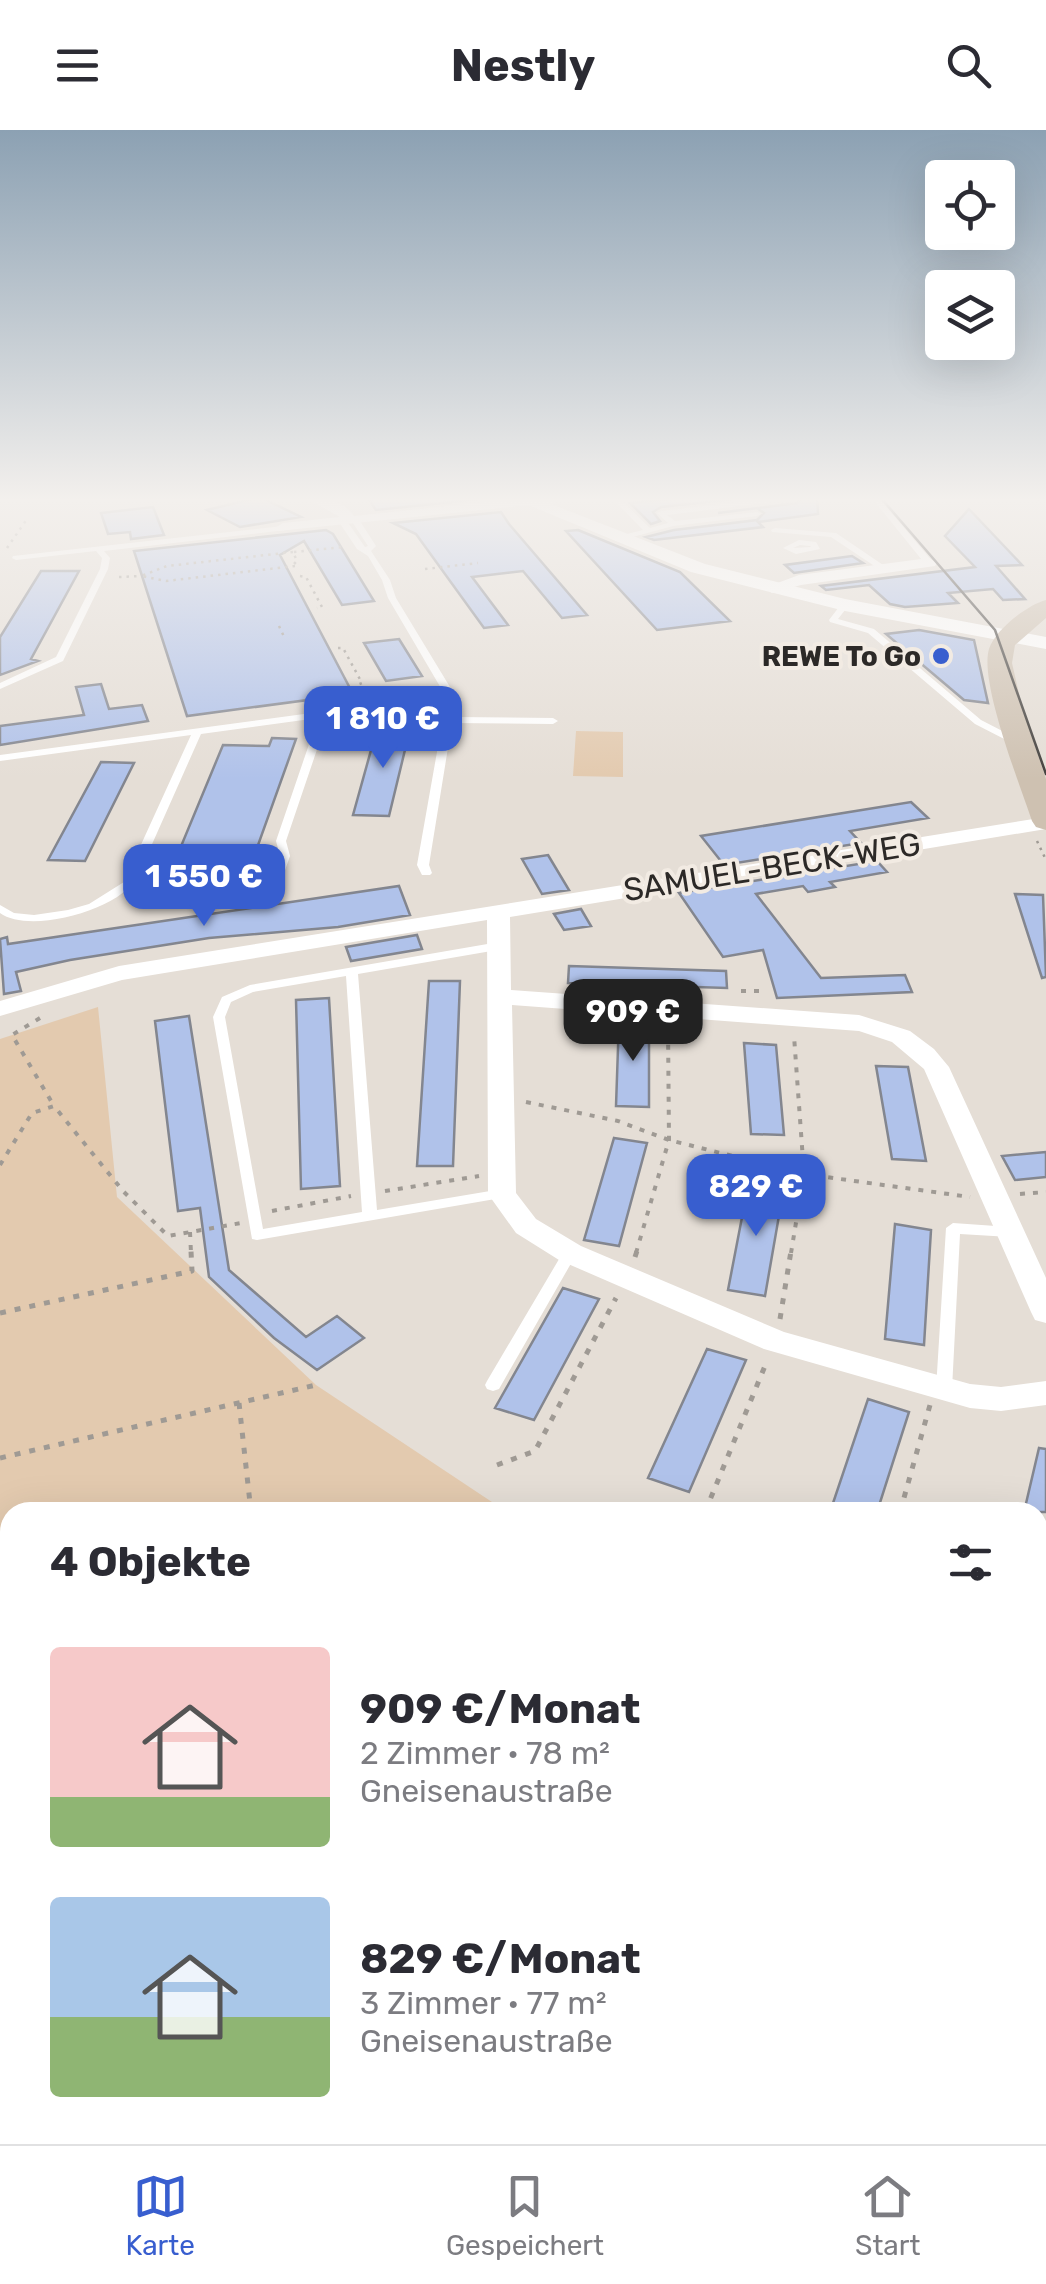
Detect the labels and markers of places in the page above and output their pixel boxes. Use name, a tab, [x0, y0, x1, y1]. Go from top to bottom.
place label: REWE To Go	[762, 640, 921, 673]
marker: REWE To Go	[930, 645, 952, 667]
pin: 1 810 €	[291, 686, 475, 771]
pin: 1 550 €	[112, 844, 296, 929]
pin: 909 €	[563, 979, 703, 1064]
pin: 829 €	[686, 1154, 826, 1239]

